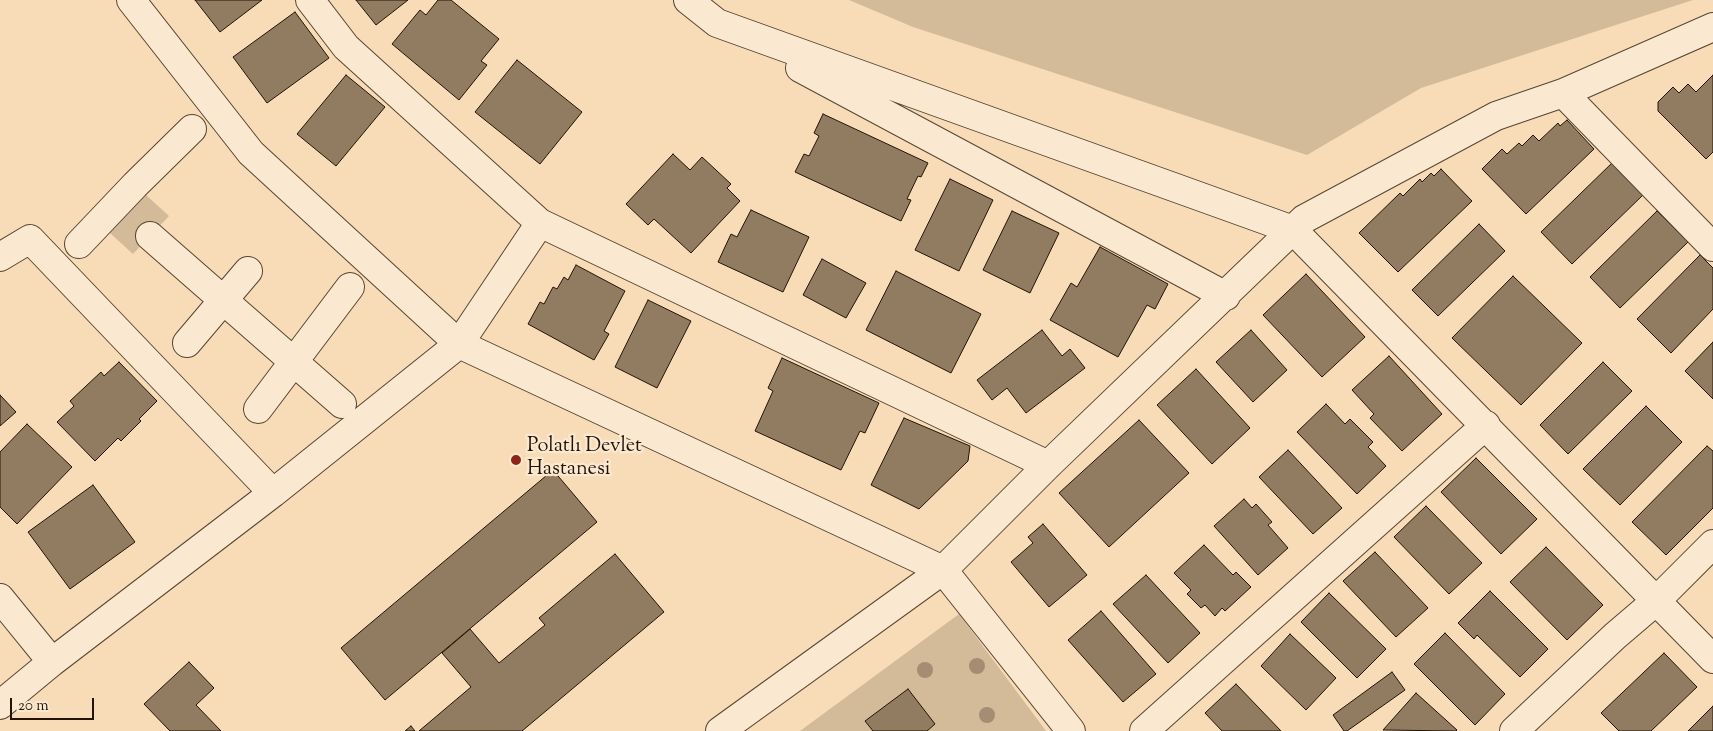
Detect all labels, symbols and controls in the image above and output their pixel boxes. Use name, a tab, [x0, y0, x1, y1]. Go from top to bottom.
place label: Polatlı Devlet Hastanesi	[527, 436, 642, 483]
marker: Polatlı Devlet Hastanesi	[509, 453, 523, 467]
scale bar	[12, 688, 96, 720]
text: 20 m	[18, 696, 49, 717]

